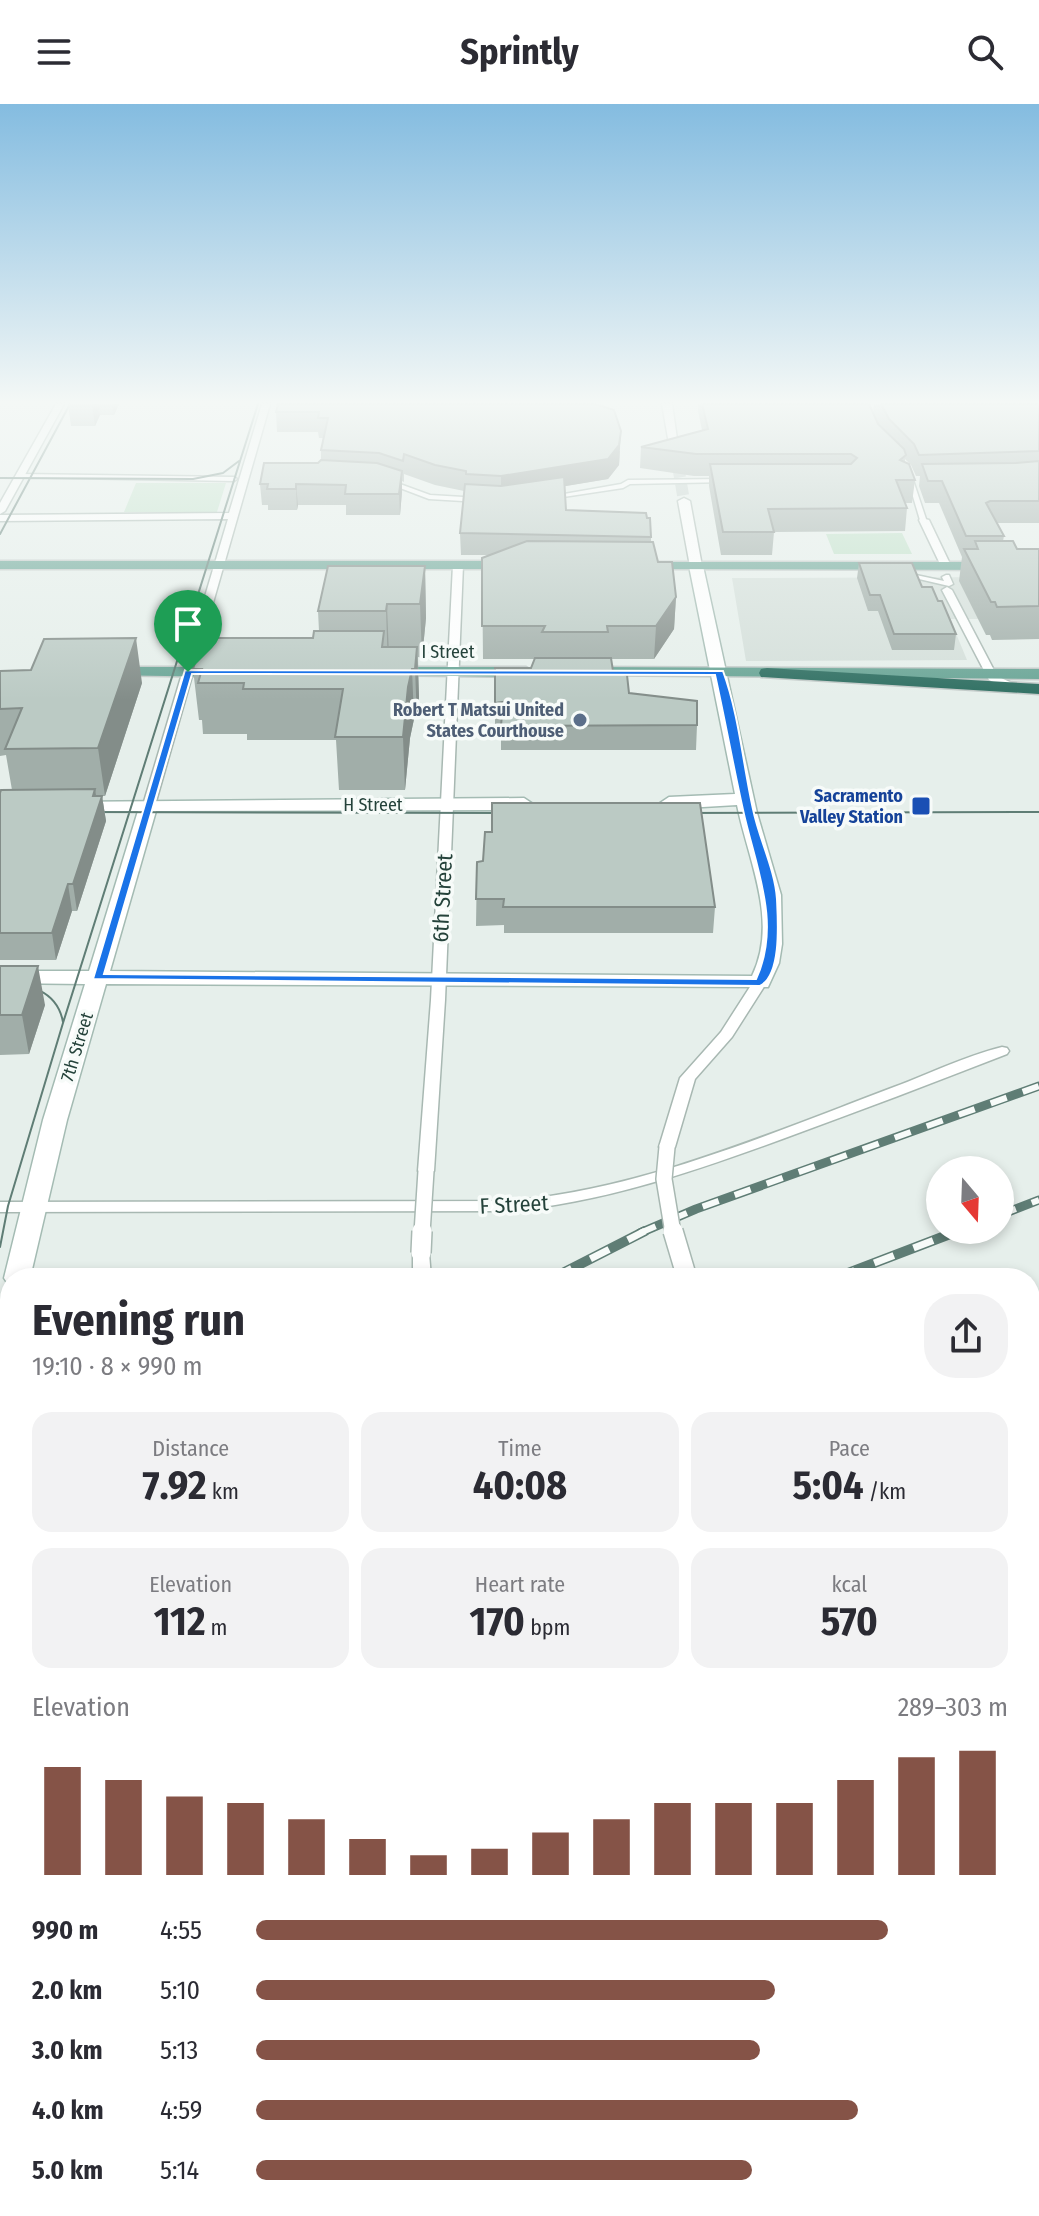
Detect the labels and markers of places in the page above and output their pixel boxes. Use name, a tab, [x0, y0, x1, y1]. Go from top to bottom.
pin	[154, 590, 222, 672]
place label: Robert T Matsui United States Courthouse	[393, 699, 564, 742]
marker: Robert T Matsui United States Courthouse	[571, 711, 589, 729]
place label: Sacramento Valley Station	[799, 785, 903, 828]
marker: Sacramento Valley Station	[910, 795, 932, 817]

